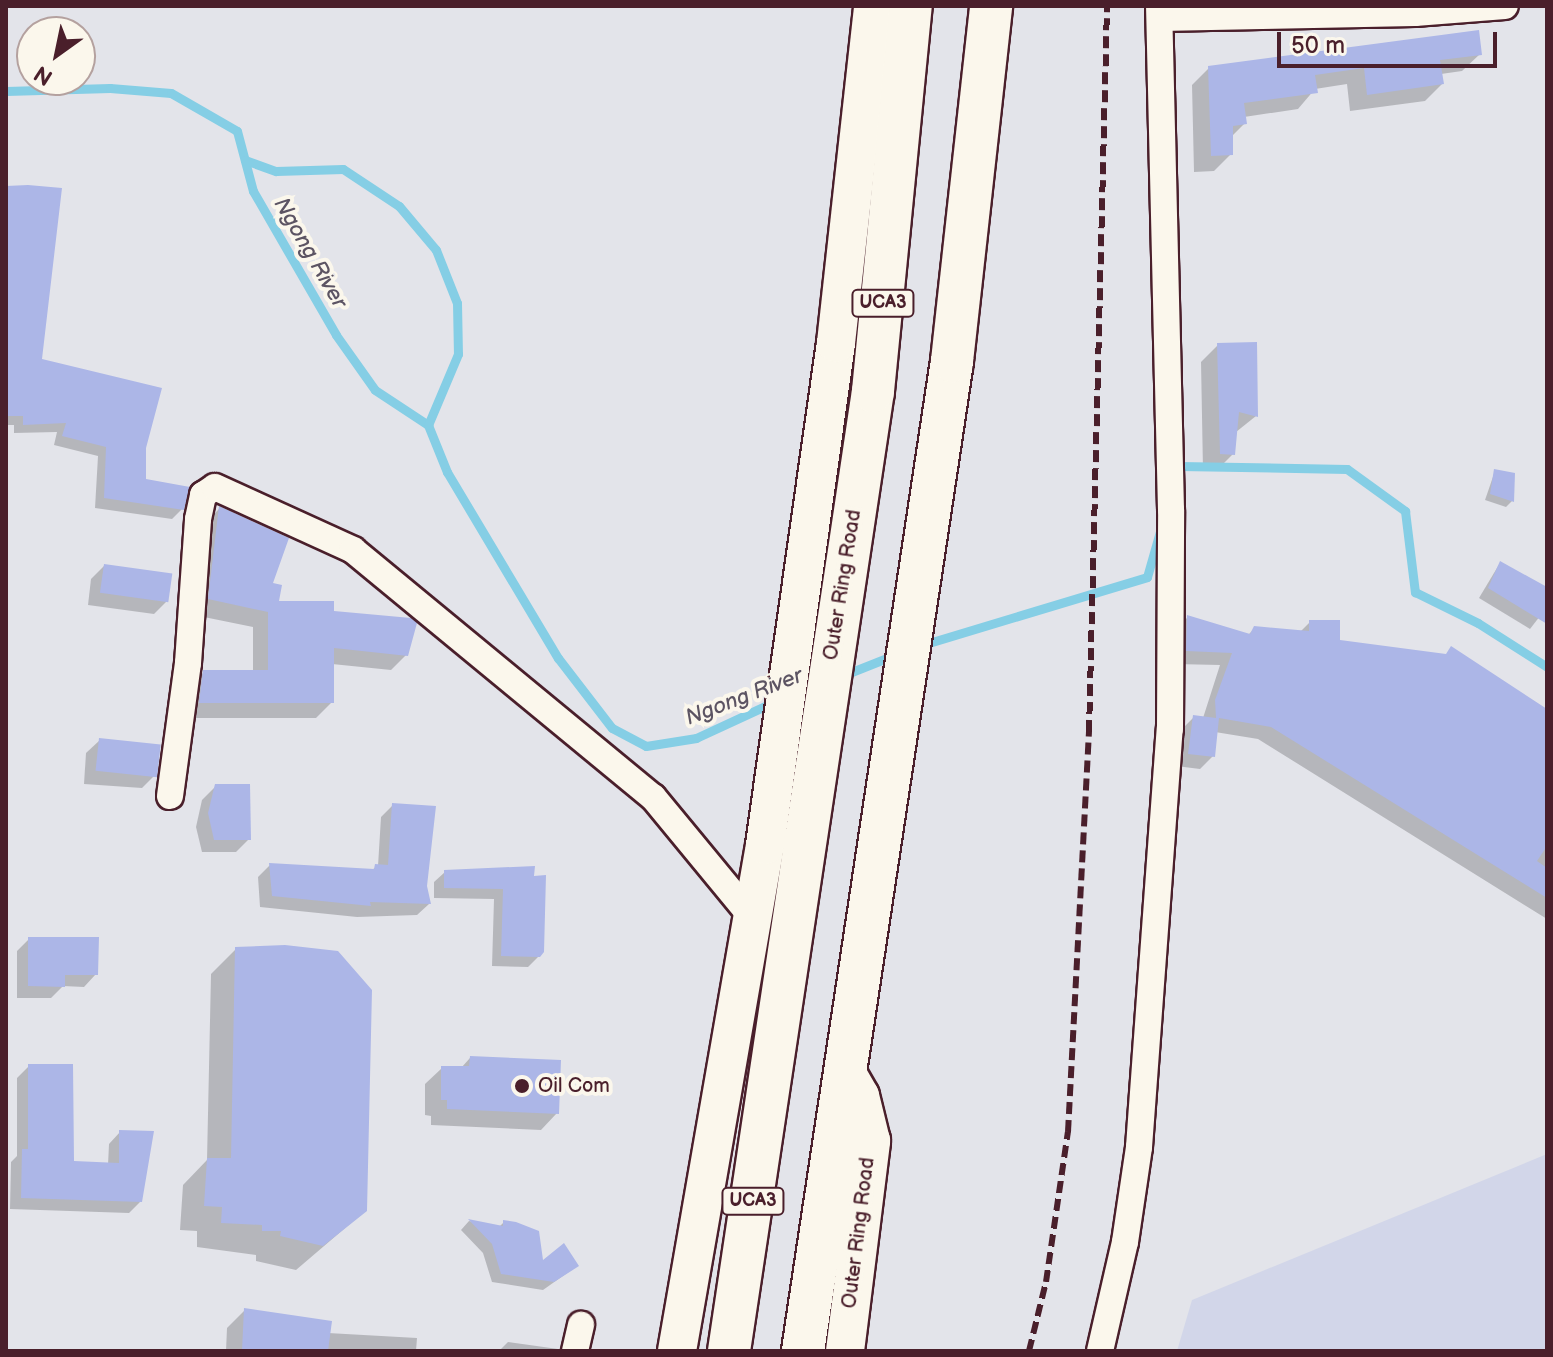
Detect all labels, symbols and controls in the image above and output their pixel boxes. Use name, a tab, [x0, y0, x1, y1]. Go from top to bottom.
north arrow	[16, 16, 96, 96]
scale bar	[1281, 16, 1501, 66]
text: 50 m	[1291, 31, 1345, 60]
text: N	[29, 59, 58, 91]
water label: Ngong River	[268, 193, 352, 313]
road number: UCA3	[851, 289, 915, 317]
street label: Outer Ring Road	[819, 508, 867, 662]
water label: Ngong River	[682, 663, 806, 731]
place label: Oil Com	[538, 1074, 610, 1098]
marker: Oil Com	[513, 1077, 531, 1095]
street label: Outer Ring Road	[838, 1156, 880, 1310]
road number: UCA3	[721, 1187, 785, 1215]

